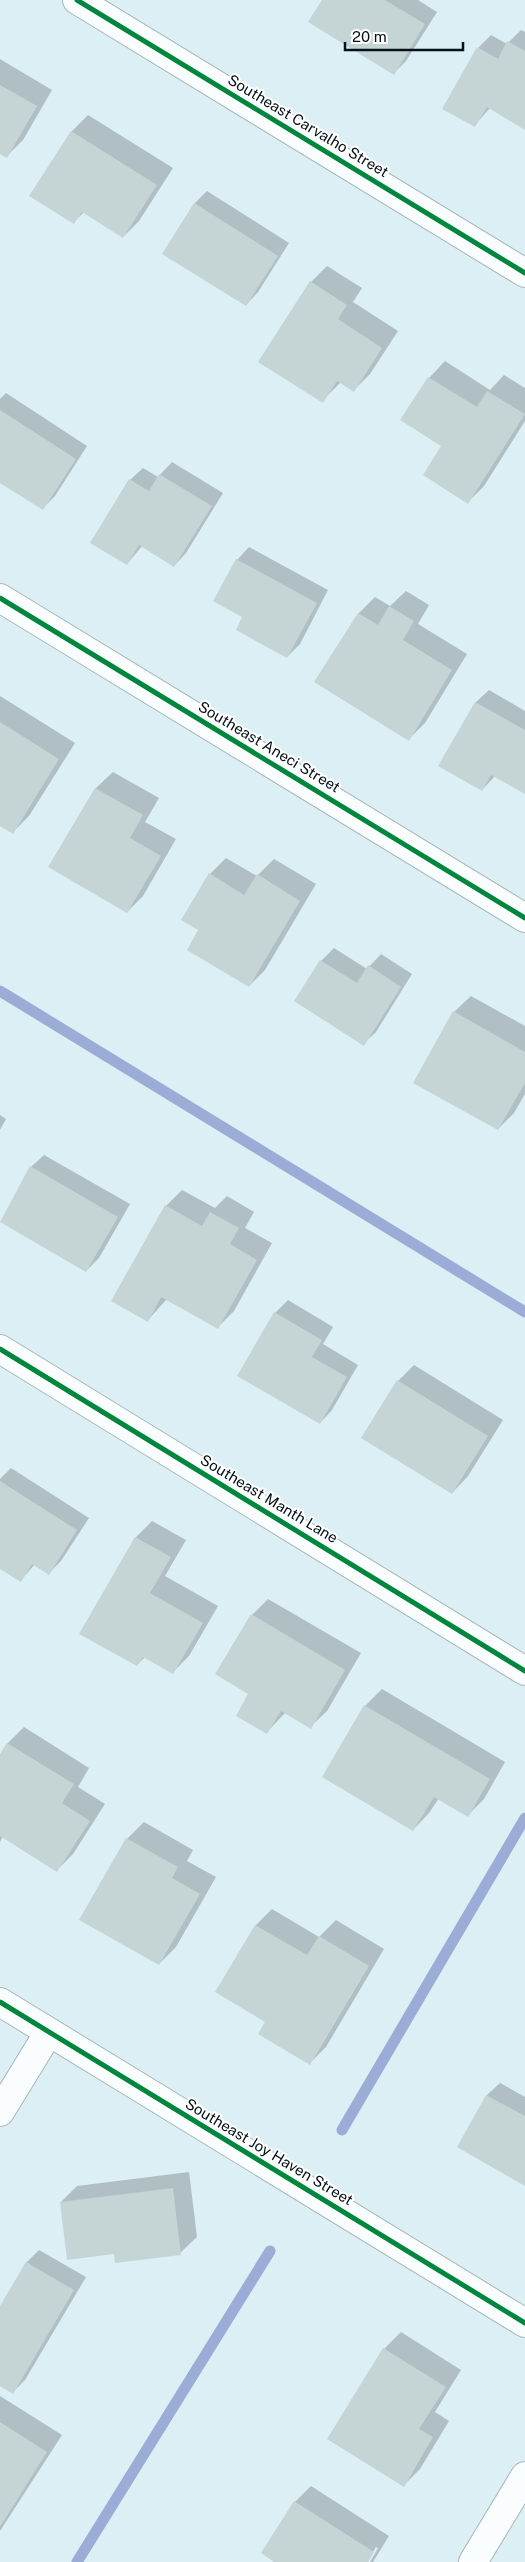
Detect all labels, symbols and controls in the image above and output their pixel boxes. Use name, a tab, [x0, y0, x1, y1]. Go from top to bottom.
scale bar	[345, 20, 462, 52]
text: 20 m	[352, 28, 387, 45]
street label: Southeast Carvalho Street	[225, 71, 392, 180]
street label: Southeast Aneci Street	[195, 698, 343, 796]
street label: Southeast Manth Lane	[198, 1451, 341, 1546]
street label: Southeast Joy Haven Street	[182, 2095, 356, 2209]

